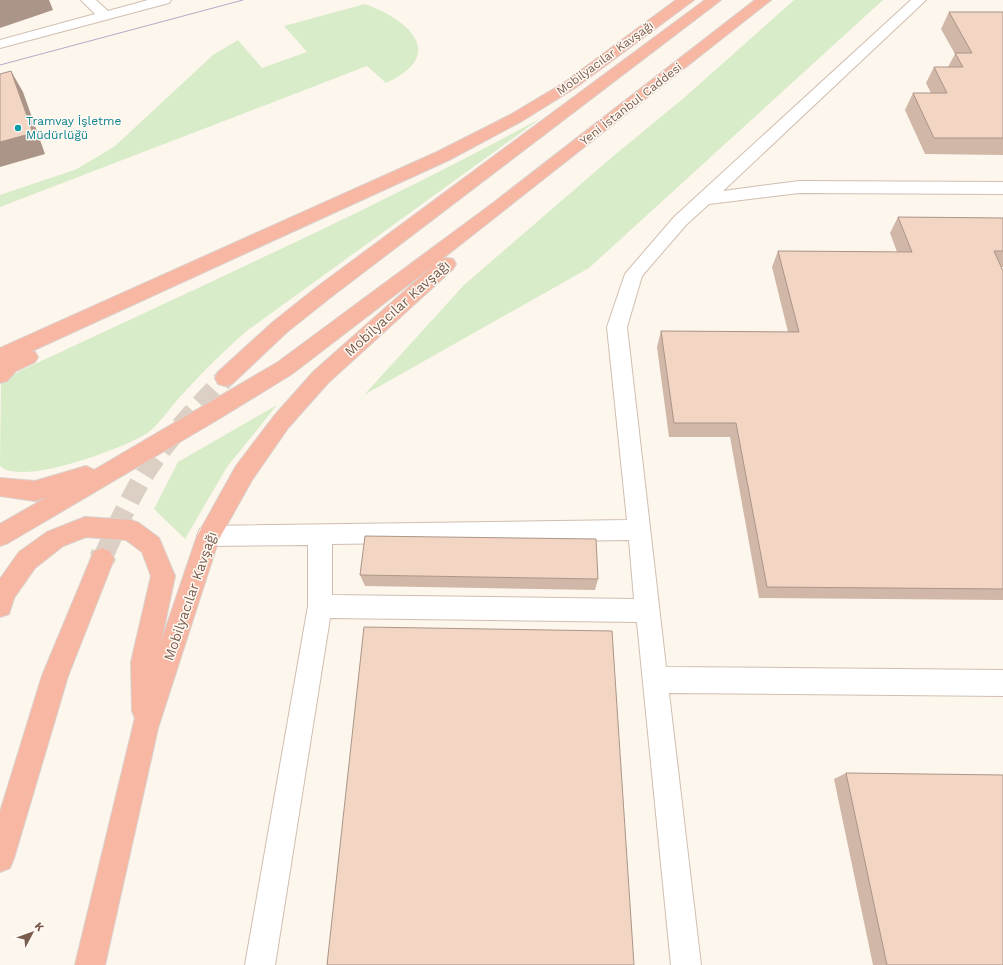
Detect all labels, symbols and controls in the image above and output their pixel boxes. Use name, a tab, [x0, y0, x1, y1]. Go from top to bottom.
street label: Mobilyacılar Kavşağı	[554, 18, 656, 98]
street label: Yeni İstanbul Caddesi	[577, 60, 685, 148]
place label: Tramvay İşletme Müdürlüğü	[26, 114, 121, 142]
marker: Tramvay İşletme Müdürlüğü	[13, 123, 23, 133]
street label: Mobilyacılar Kavşağı	[341, 257, 453, 359]
street label: Mobilyacılar Kavşağı	[160, 529, 220, 663]
north arrow	[12, 913, 52, 953]
text: K	[32, 920, 47, 934]

